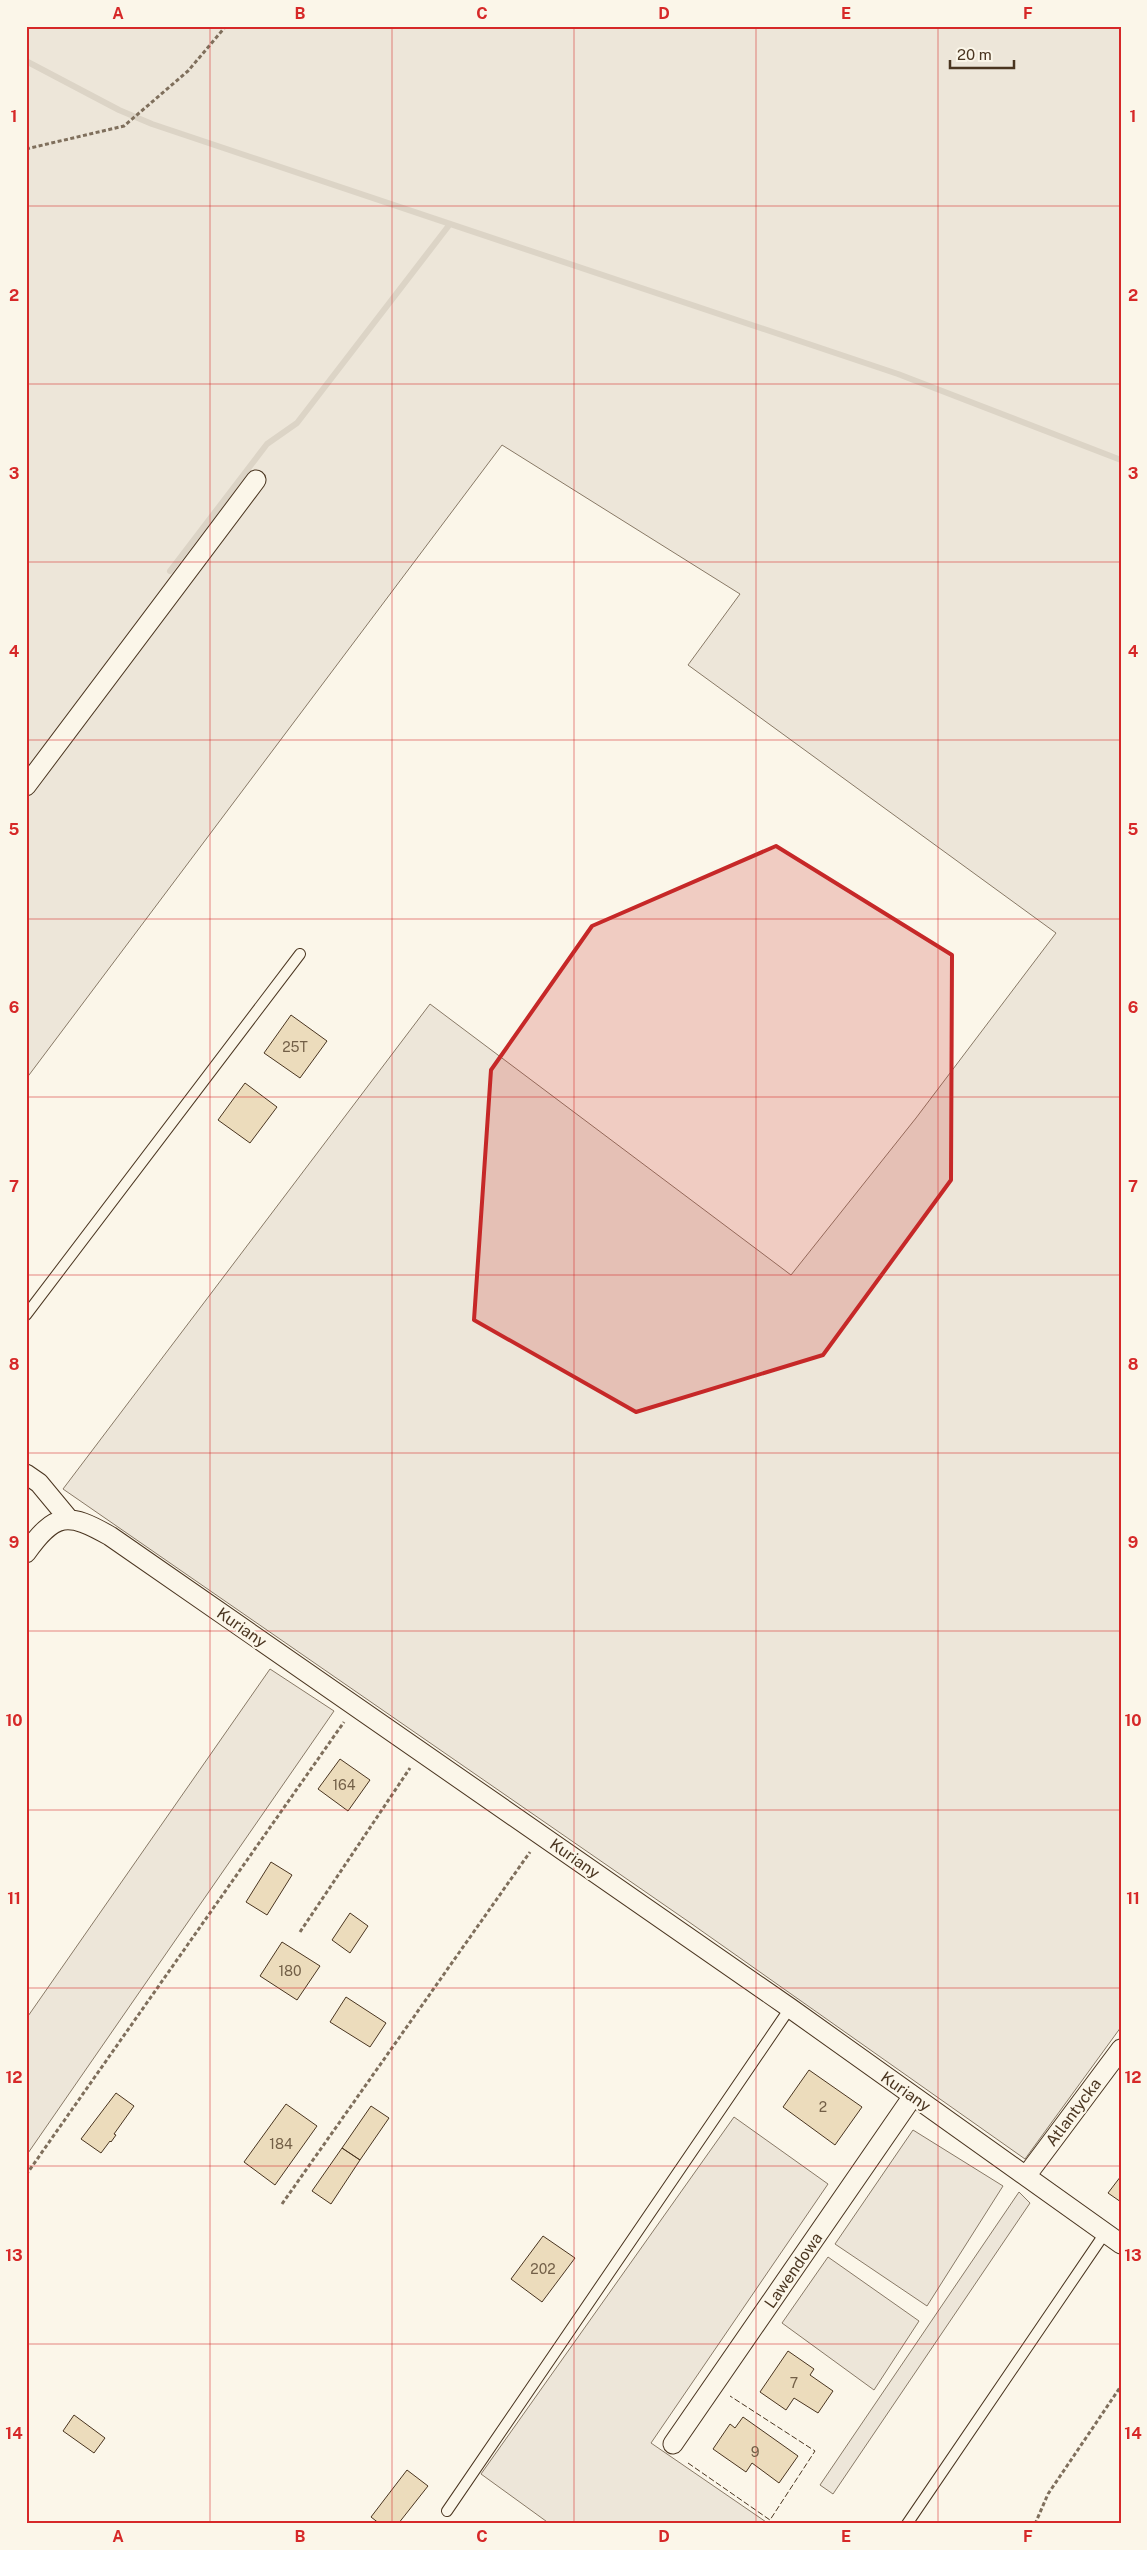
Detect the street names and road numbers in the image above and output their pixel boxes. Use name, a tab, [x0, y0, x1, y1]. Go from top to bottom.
street label: Kuriany	[213, 1603, 271, 1652]
street label: Kuriany	[546, 1834, 604, 1883]
street label: Kuriany	[877, 2067, 935, 2116]
street label: Atlantycka	[1042, 2075, 1105, 2150]
street label: Lawendowa	[760, 2229, 826, 2312]

